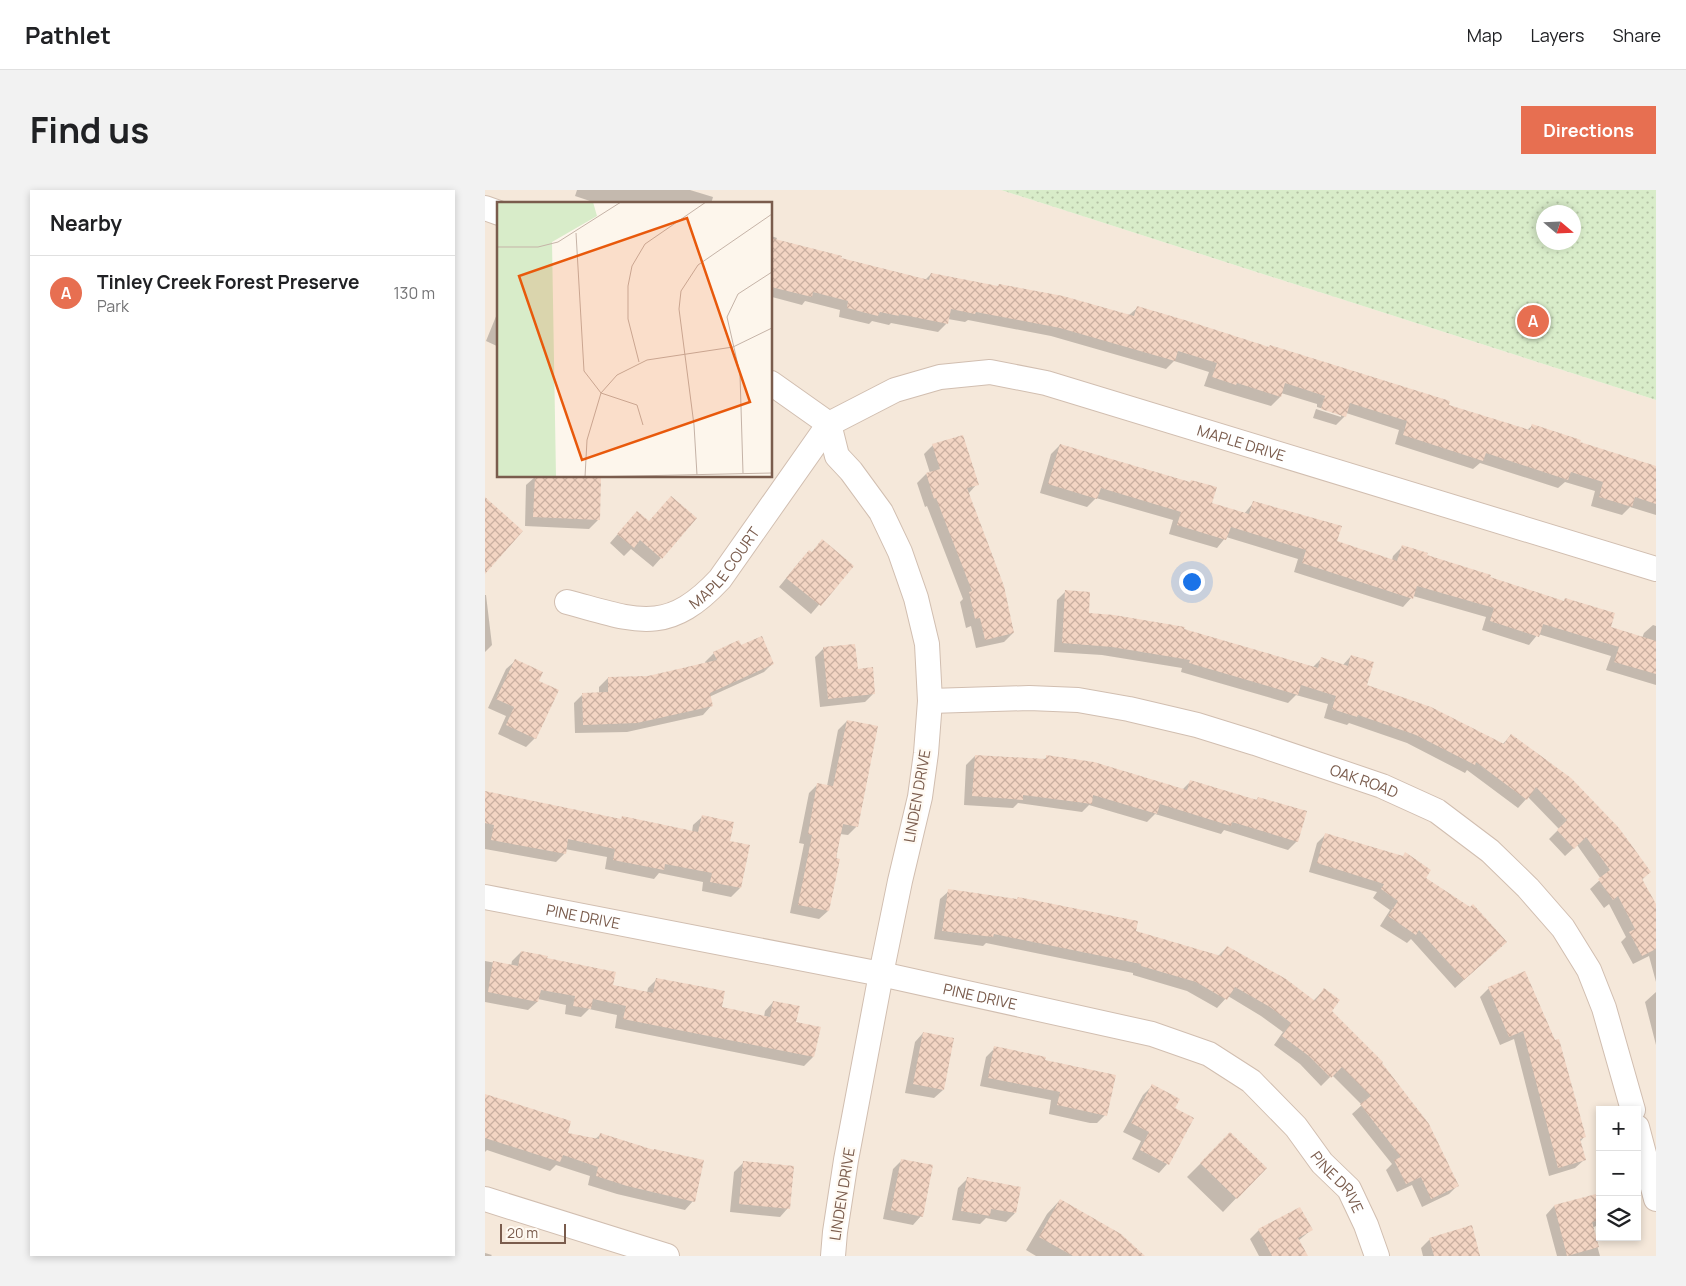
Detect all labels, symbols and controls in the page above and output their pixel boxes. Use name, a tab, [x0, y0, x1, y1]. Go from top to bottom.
text: Pathlet	[25, 18, 111, 51]
text: Map	[1467, 23, 1502, 47]
text: Layers	[1530, 23, 1584, 47]
text: Share	[1612, 23, 1661, 47]
text: Find us	[30, 106, 149, 154]
button: Directions	[1521, 106, 1656, 154]
inset map	[497, 202, 773, 478]
north arrow	[1536, 205, 1581, 250]
text: Nearby	[50, 209, 122, 237]
text: Tinley Creek Forest Preserve	[97, 269, 359, 295]
text: A	[61, 282, 71, 304]
text: 130 m	[393, 282, 435, 304]
text: Park	[97, 295, 129, 317]
pin: A	[1517, 302, 1549, 340]
street label: MAPLE DRIVE	[1195, 419, 1288, 466]
street label: MAPLE COURT	[684, 522, 764, 614]
your location	[1179, 569, 1205, 595]
street label: LINDEN DRIVE	[899, 748, 935, 844]
street label: OAK ROAD	[1327, 759, 1402, 803]
street label: PINE DRIVE	[544, 899, 622, 934]
street label: PINE DRIVE	[941, 978, 1019, 1014]
map controls	[1596, 1106, 1641, 1241]
button: +	[1596, 1106, 1641, 1151]
street label: LINDEN DRIVE	[824, 1146, 860, 1242]
street label: PINE DRIVE	[1306, 1147, 1369, 1216]
button: −	[1596, 1151, 1641, 1196]
button: layers	[1596, 1196, 1641, 1241]
scale bar	[500, 1221, 566, 1244]
text: 20 m	[507, 1223, 538, 1242]

